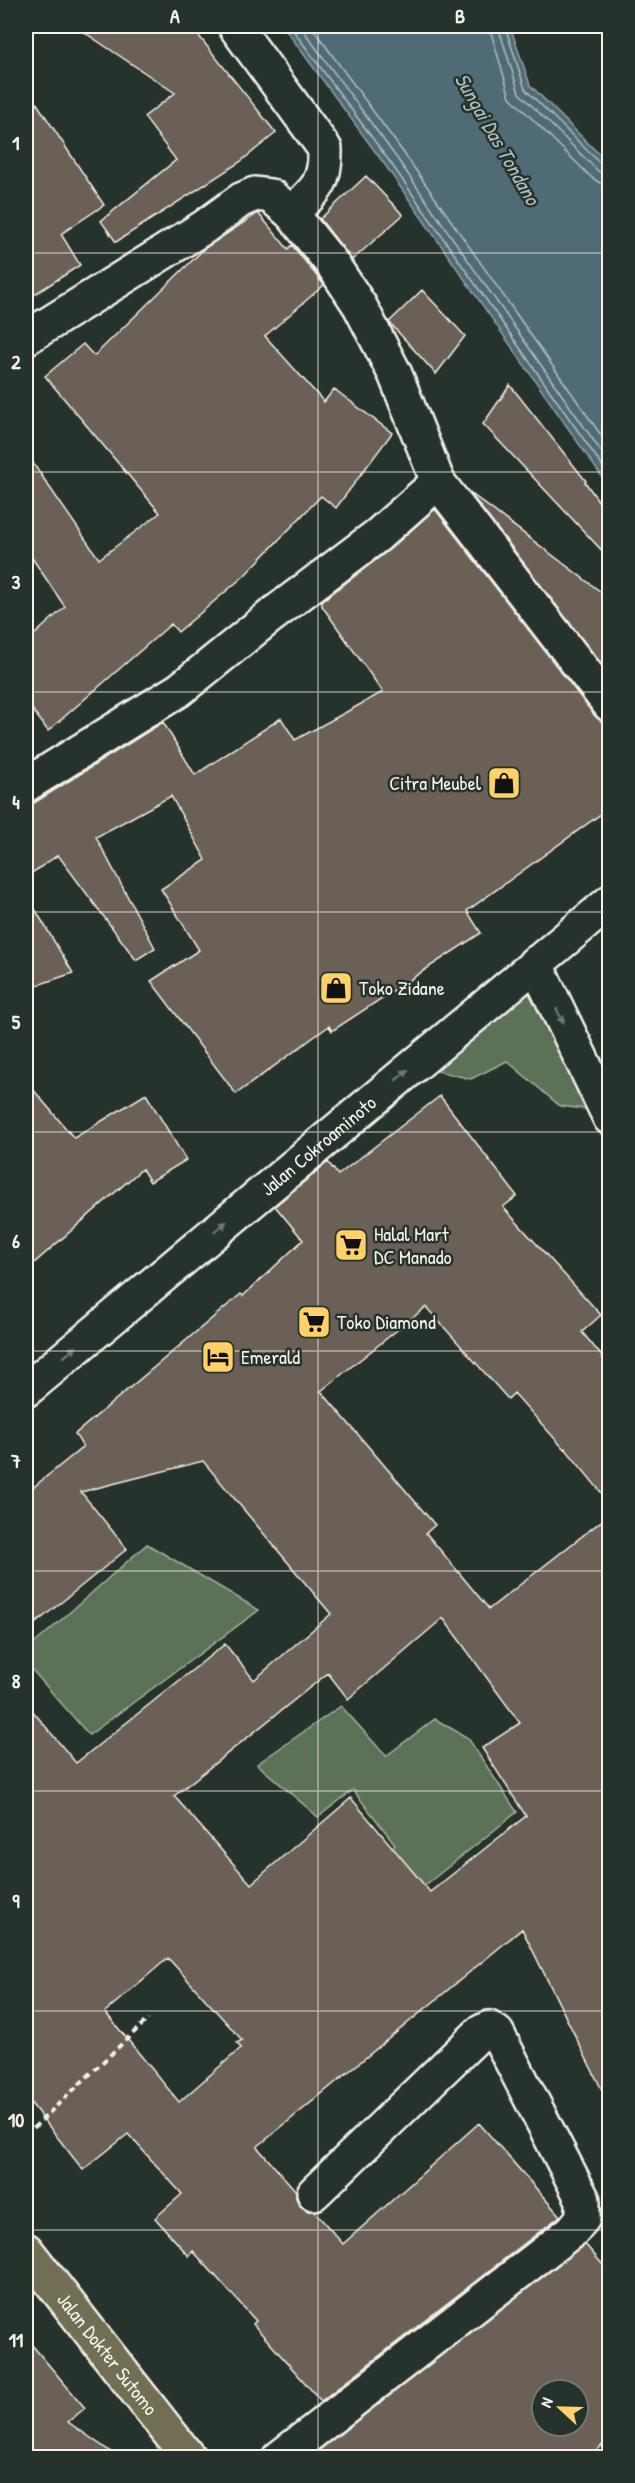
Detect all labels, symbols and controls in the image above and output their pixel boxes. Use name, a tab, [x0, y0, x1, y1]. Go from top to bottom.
text: A	[170, 2, 180, 29]
text: B	[455, 2, 465, 29]
water label: Sungai Das Tondano	[448, 67, 548, 211]
text: 1	[12, 129, 20, 156]
text: 2	[11, 348, 21, 375]
text: 3	[12, 568, 21, 595]
shop icon: Citra Meubel	[486, 765, 522, 801]
place label: Citra Meubel	[389, 769, 482, 796]
text: 4	[12, 788, 20, 815]
shop icon: Toko Zidane	[318, 970, 354, 1006]
place label: Toko Zidane	[359, 974, 445, 1001]
one-way arrow	[556, 1007, 565, 1024]
text: 5	[12, 1008, 21, 1035]
one-way arrow	[394, 1069, 409, 1082]
street label: Jalan Cokroaminoto	[254, 1089, 382, 1202]
place label: Halal Mart DC Manado	[374, 1220, 452, 1270]
one-way arrow	[212, 1221, 227, 1234]
text: 6	[12, 1227, 20, 1254]
supermarket icon: Halal Mart DC Manado	[333, 1227, 369, 1263]
supermarket icon: Toko Diamond	[296, 1304, 332, 1340]
place label: Toko Diamond	[337, 1308, 436, 1335]
hotel icon: Emerald	[200, 1339, 236, 1375]
place label: Emerald	[241, 1343, 300, 1370]
one-way arrow	[62, 1346, 77, 1359]
text: 7	[10, 1447, 21, 1474]
text: 8	[12, 1667, 21, 1694]
text: 9	[12, 1887, 20, 1914]
text: 10	[8, 2106, 24, 2133]
street label: Jalan Dokter Sutomo	[51, 2287, 164, 2421]
text: 11	[9, 2326, 23, 2353]
north arrow	[530, 2378, 590, 2438]
text: N	[534, 2394, 558, 2410]

